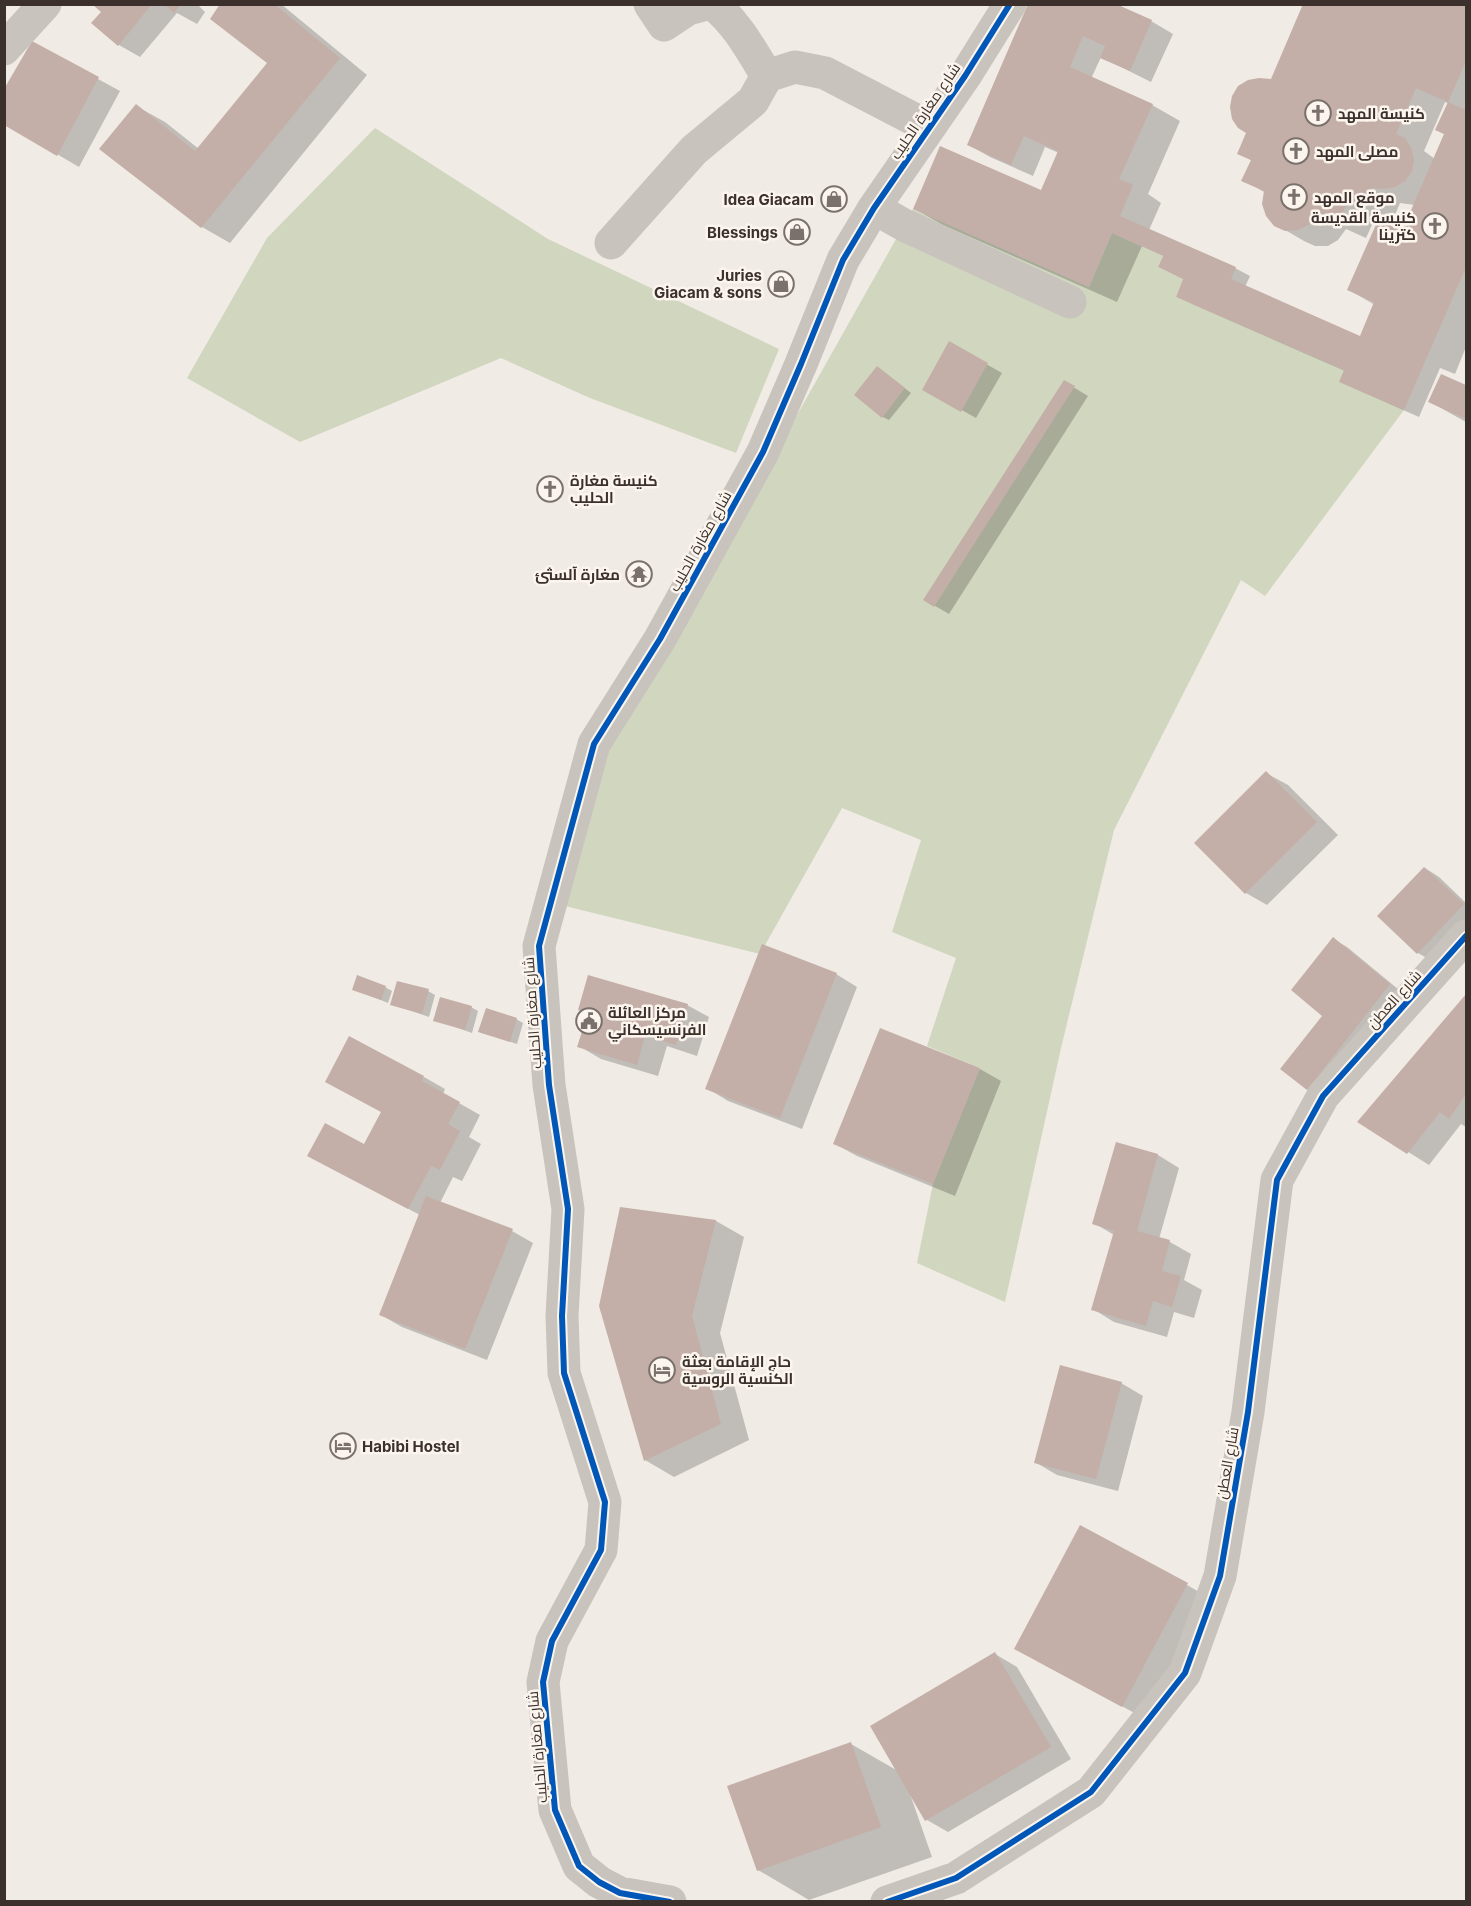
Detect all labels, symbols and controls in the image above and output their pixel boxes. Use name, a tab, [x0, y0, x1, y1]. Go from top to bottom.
street label: شارع مغارة الحليب	[886, 59, 966, 164]
church icon: كنيسة المهد	[1303, 98, 1333, 128]
place label: كنيسة المهد	[1338, 104, 1425, 123]
church icon: مصلى المهد	[1281, 136, 1311, 166]
place label: مصلى المهد	[1316, 142, 1398, 161]
church icon: موقع المهد	[1279, 182, 1309, 212]
shop icon: Idea Giacam	[819, 184, 849, 214]
place label: موقع المهد	[1314, 188, 1395, 208]
place label: Idea Giacam	[724, 190, 814, 209]
place label: كنيسة القديسة كترينا	[1311, 208, 1416, 244]
church icon: كنيسة القديسة كترينا	[1420, 211, 1450, 241]
shop icon: Blessings	[782, 217, 812, 247]
place label: Blessings	[707, 223, 778, 242]
place label: Juries Giacam & sons	[654, 266, 762, 302]
shop icon: Juries Giacam & sons	[766, 269, 796, 299]
place label: كنيسة مغارة الحليب	[570, 471, 658, 507]
church icon: كنيسة مغارة الحليب	[535, 474, 565, 504]
street label: شارع مغارة الحليب	[664, 487, 737, 596]
temple icon: مغارة آلسثئ	[624, 559, 654, 589]
place label: مغارة آلسثئ	[535, 565, 620, 584]
street label: شارع مغارة الحليب	[519, 956, 547, 1070]
street label: شارع العطن	[1363, 966, 1427, 1034]
place label: مركز العائلة الفرنسيسكاني	[608, 1003, 706, 1042]
public building icon: مركز العائلة الفرنسيسكاني	[574, 1006, 604, 1036]
place label: حاج الإقامة بعثة الكنسية الروسية	[682, 1352, 793, 1388]
hotel icon: حاج الإقامة بعثة الكنسية الروسية	[647, 1355, 677, 1385]
street label: شارع العطن	[1211, 1426, 1245, 1501]
hotel icon: Habibi Hostel	[328, 1431, 358, 1461]
place label: Habibi Hostel	[362, 1437, 460, 1456]
street label: شارع مغارة الحليب	[523, 1690, 553, 1804]

